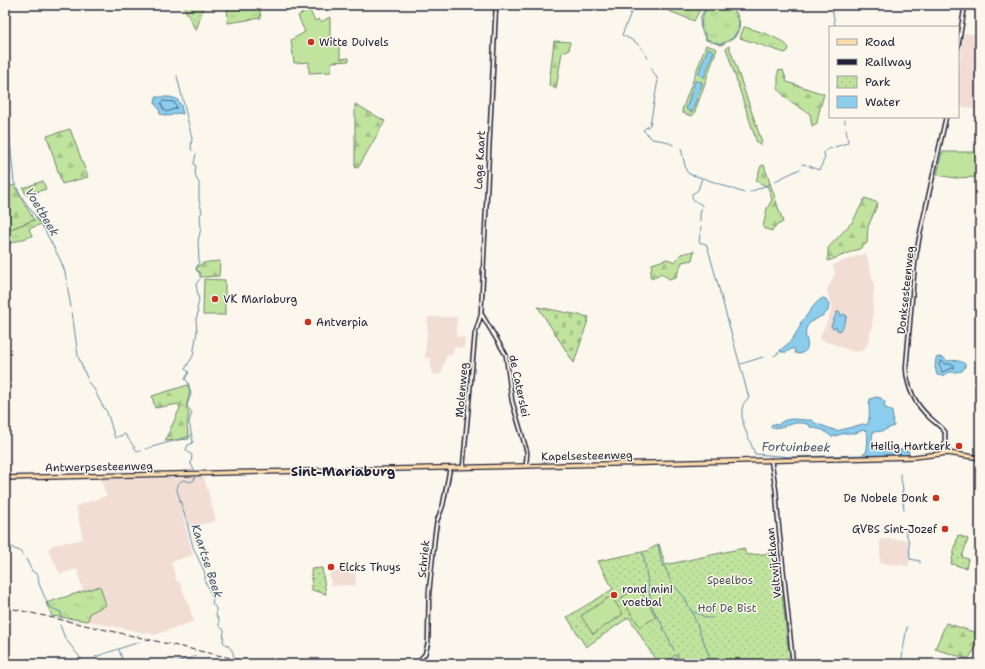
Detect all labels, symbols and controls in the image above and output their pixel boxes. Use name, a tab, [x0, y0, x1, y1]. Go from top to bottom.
legend	[829, 26, 959, 118]
text: Road	[865, 34, 896, 50]
place label: Witte Duivels	[319, 35, 389, 50]
marker: Witte Duivels	[306, 37, 316, 47]
text: Railway	[865, 54, 912, 70]
text: Park	[865, 74, 891, 90]
text: Water	[865, 94, 901, 110]
street label: Lage Kaart	[471, 130, 489, 190]
water label: Voetbeek	[21, 185, 63, 239]
street label: Donksesteenweg	[894, 245, 918, 335]
place label: VK Mariaburg	[223, 292, 298, 307]
marker: VK Mariaburg	[210, 294, 220, 304]
place label: Antverpia	[316, 315, 368, 330]
marker: Antverpia	[303, 317, 313, 327]
street label: de Caterslei	[505, 354, 533, 418]
street label: Molenweg	[452, 362, 472, 418]
water label: Fortuinbeek	[761, 438, 831, 456]
place label: Heilig Hartkerk	[870, 439, 951, 454]
marker: Heilig Hartkerk	[954, 441, 964, 451]
street label: Kapelsesteenweg	[541, 448, 633, 464]
street label: Antwerpsesteenweg	[45, 459, 153, 475]
district label: Sint-Mariaburg	[291, 463, 396, 480]
place label: De Nobele Donk	[843, 491, 928, 506]
marker: De Nobele Donk	[931, 493, 941, 503]
water label: Kaartse Beek	[188, 522, 227, 600]
place label: GVBS Sint-Jozef	[852, 522, 938, 537]
marker: GVBS Sint-Jozef	[940, 524, 950, 534]
street label: Veltwijcklaan	[763, 527, 785, 599]
street label: Schriek	[415, 539, 433, 579]
place label: Elcks Thuys	[339, 560, 401, 575]
marker: Elcks Thuys	[326, 562, 336, 572]
park label: Speelbos	[707, 573, 753, 588]
place label: rond mini voetbal	[622, 582, 673, 610]
marker: rond mini voetbal	[609, 590, 619, 600]
park label: Hof De Bist	[698, 601, 757, 616]

